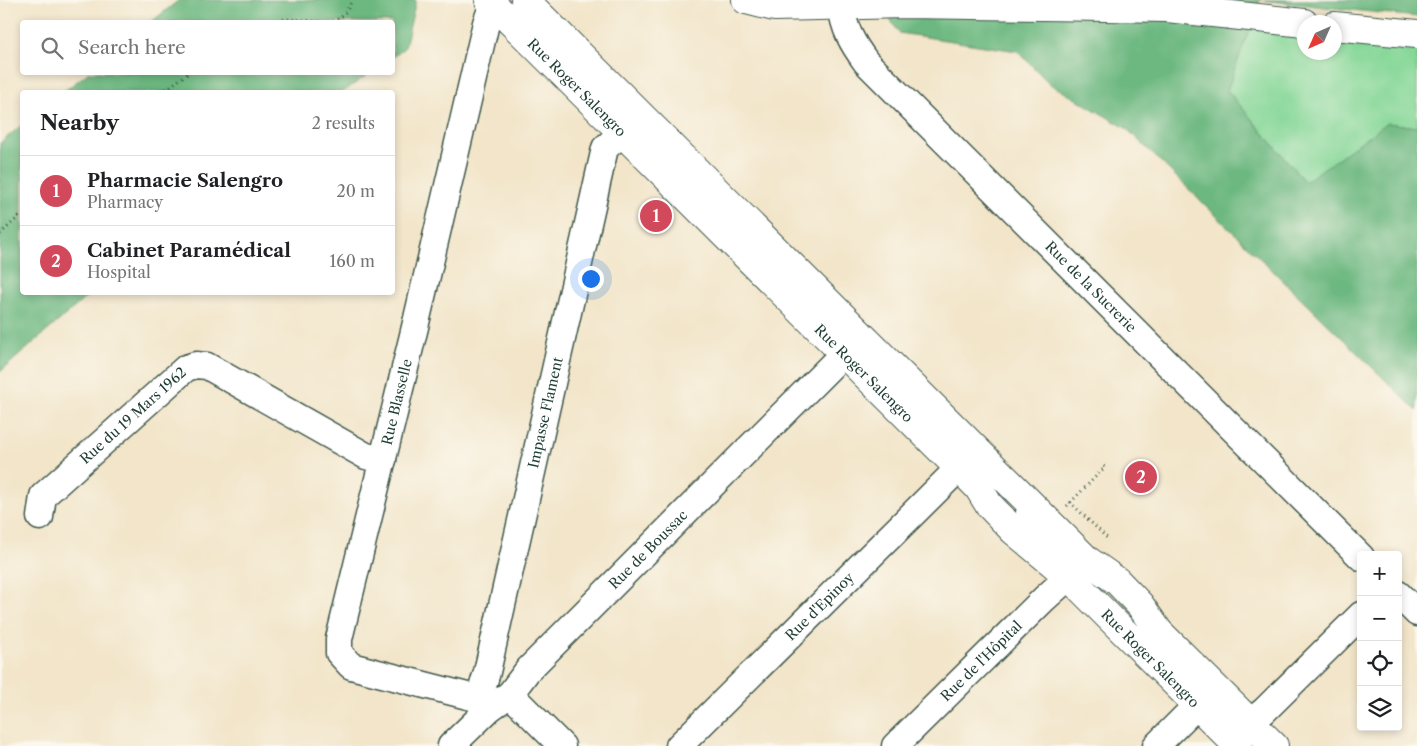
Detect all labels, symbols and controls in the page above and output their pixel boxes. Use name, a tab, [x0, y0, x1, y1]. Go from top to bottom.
north arrow	[1297, 15, 1342, 60]
search box	[20, 20, 395, 75]
icon: search	[38, 34, 66, 62]
street label: Rue Roger Salengro	[524, 35, 630, 140]
text: Search here	[78, 36, 186, 59]
text: Nearby	[40, 110, 119, 135]
text: 2 results	[312, 113, 375, 133]
text: Pharmacie Salengro	[87, 169, 283, 192]
text: 1	[52, 181, 60, 201]
text: 20 m	[336, 181, 375, 201]
text: Pharmacy	[87, 192, 163, 212]
pin: 1	[640, 197, 672, 235]
street label: Rue de la Sucrerie	[1041, 237, 1140, 336]
text: Cabinet Paramédical	[87, 239, 291, 262]
text: 2	[51, 251, 61, 271]
text: 160 m	[330, 251, 375, 271]
text: Hospital	[87, 262, 151, 282]
your location	[578, 266, 604, 292]
street label: Rue Roger Salengro	[811, 320, 917, 426]
street label: Impasse Flament	[524, 355, 567, 470]
street label: Rue Blasselle	[378, 357, 416, 447]
street label: Rue du 19 Mars 1962	[76, 363, 190, 468]
pin: 2	[1125, 458, 1157, 496]
street label: Rue de Boussac	[605, 506, 691, 593]
map controls	[1357, 551, 1402, 731]
button: +	[1357, 551, 1402, 596]
street label: Rue d'Epinoy	[781, 569, 858, 644]
button: −	[1357, 596, 1402, 641]
street label: Rue Roger Salengro	[1097, 605, 1203, 711]
street label: Rue de l'Hôpital	[937, 617, 1026, 705]
button: locate	[1357, 641, 1402, 686]
button: layers	[1357, 686, 1402, 731]

